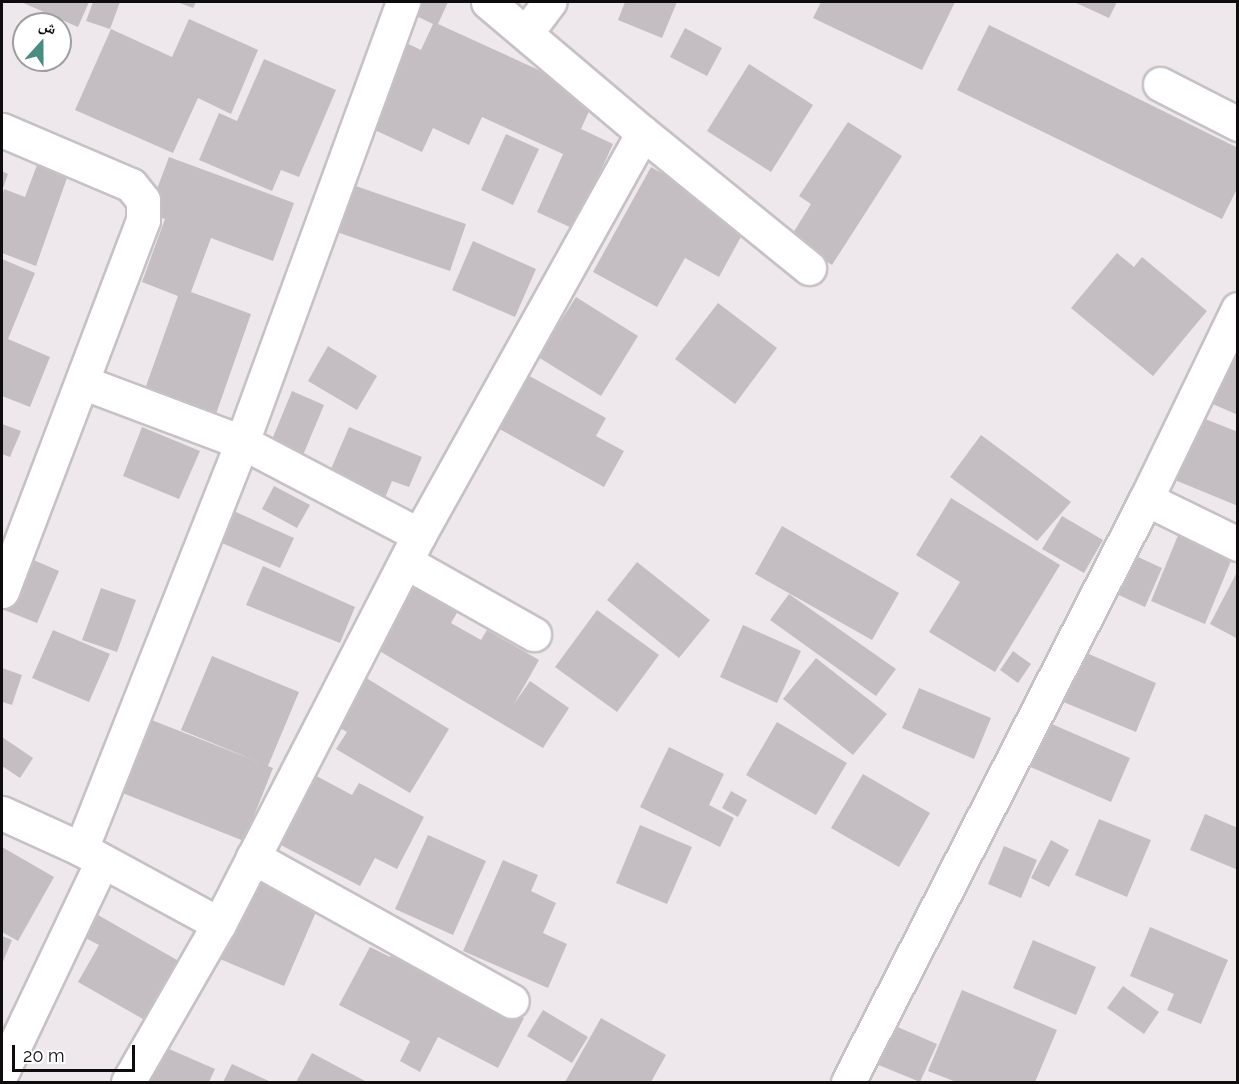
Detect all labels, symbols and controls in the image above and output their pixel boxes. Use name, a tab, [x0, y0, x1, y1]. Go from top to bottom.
north arrow	[12, 12, 72, 72]
text: ش	[37, 15, 59, 39]
scale bar	[15, 1033, 138, 1071]
text: 20 m	[23, 1045, 65, 1066]

